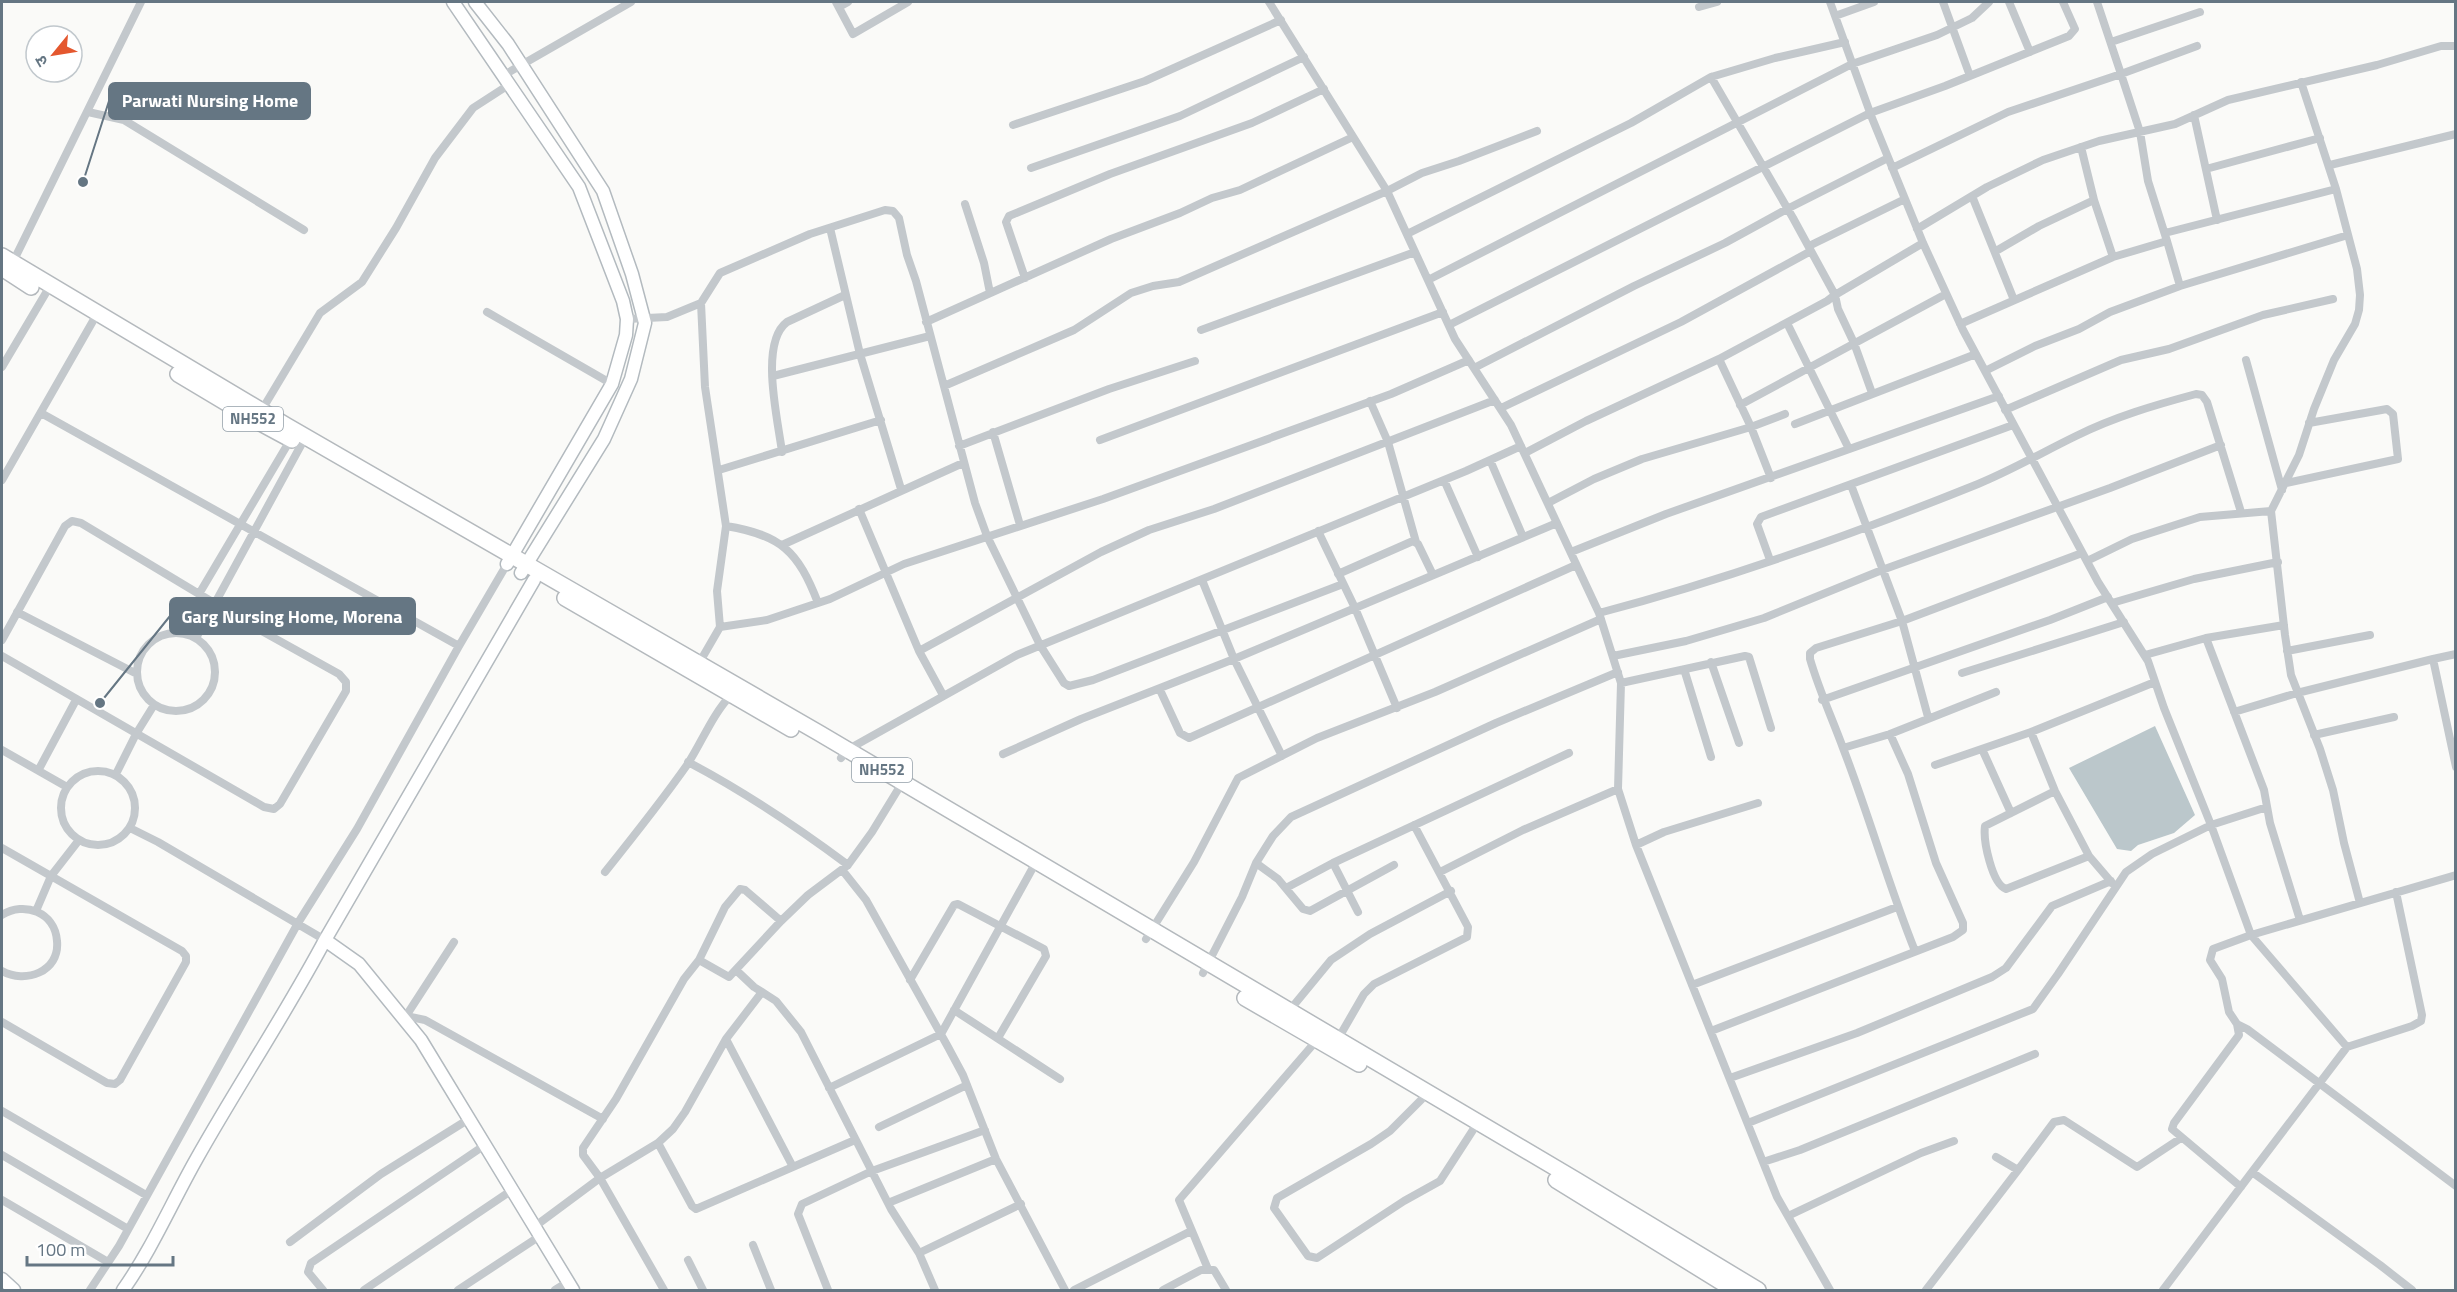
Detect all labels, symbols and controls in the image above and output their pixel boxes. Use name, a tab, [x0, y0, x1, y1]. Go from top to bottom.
north arrow	[24, 24, 84, 84]
text: उ	[28, 51, 54, 72]
callout: Parwati Nursing Home	[109, 83, 310, 119]
text: Parwati Nursing Home	[122, 87, 298, 114]
road number: NH552	[223, 407, 283, 431]
callout: Garg Nursing Home, Morena	[170, 598, 415, 634]
text: Garg Nursing Home, Morena	[182, 603, 402, 630]
road number: NH552	[852, 758, 912, 782]
scale bar	[27, 1229, 172, 1267]
text: 100 m	[36, 1236, 85, 1263]

